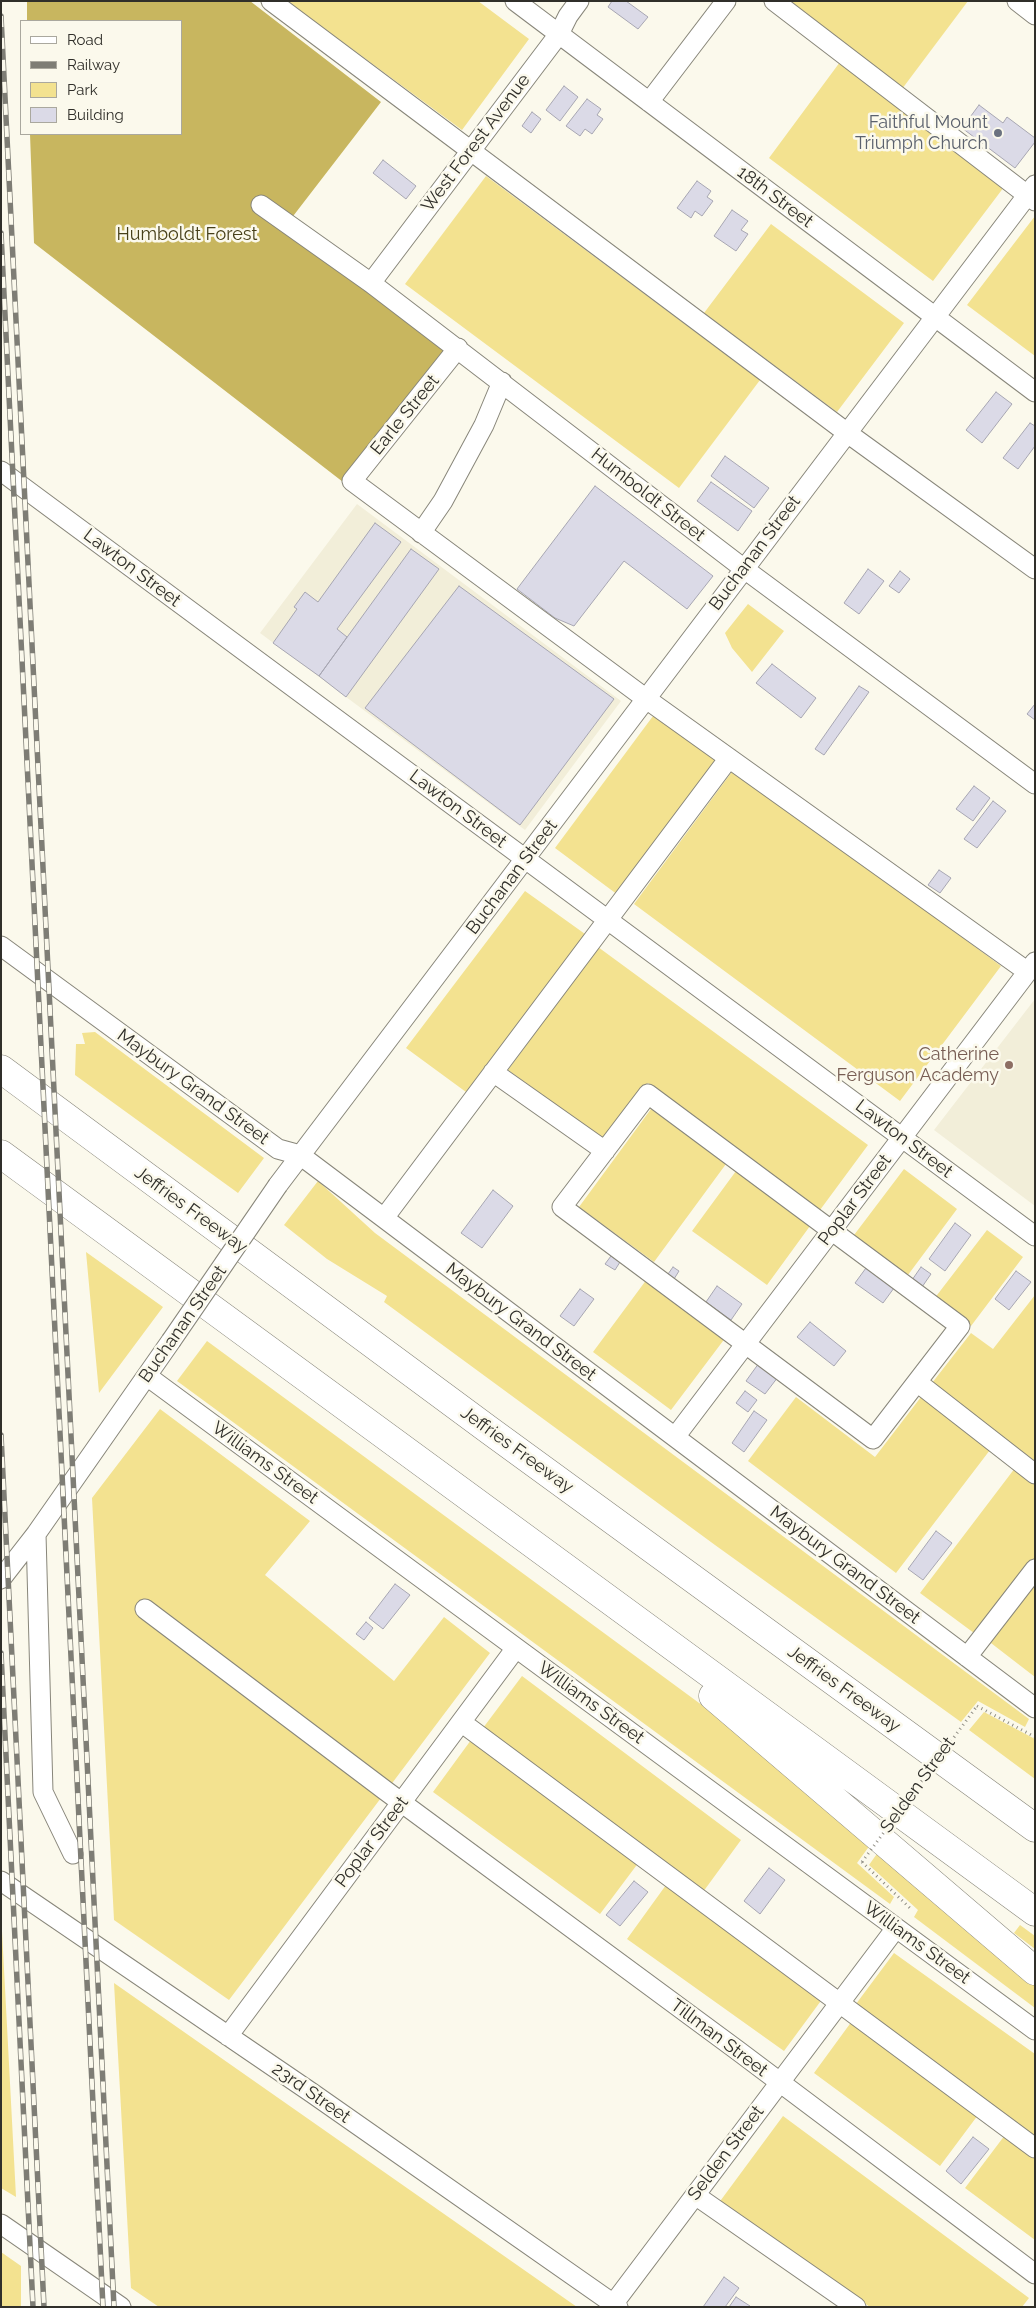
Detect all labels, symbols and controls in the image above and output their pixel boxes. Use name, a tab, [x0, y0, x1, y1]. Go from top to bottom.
legend	[20, 20, 182, 135]
text: Road	[67, 31, 103, 49]
text: Railway	[67, 56, 120, 74]
street label: West Forest Avenue	[417, 70, 535, 216]
text: Park	[67, 81, 98, 99]
text: Building	[67, 106, 124, 124]
place label: Faithful Mount Triumph Church	[855, 112, 988, 154]
marker: Faithful Mount Triumph Church	[992, 127, 1004, 139]
street label: 18th Street	[733, 161, 817, 233]
park label: Humboldt Forest	[116, 224, 258, 246]
street label: Earle Street	[366, 371, 444, 459]
street label: Humboldt Street	[587, 444, 709, 546]
street label: Buchanan Street	[705, 491, 805, 615]
street label: Lawton Street	[79, 524, 185, 612]
street label: Lawton Street	[405, 765, 511, 853]
street label: Buchanan Street	[462, 815, 562, 939]
street label: Maybury Grand Street	[113, 1025, 273, 1149]
place label: Catherine Ferguson Academy	[837, 1044, 999, 1086]
marker: Catherine Ferguson Academy	[1003, 1059, 1015, 1071]
street label: Lawton Street	[851, 1095, 957, 1183]
street label: Poplar Street	[814, 1150, 896, 1250]
street label: Jeffries Freeway	[130, 1162, 252, 1258]
street label: Maybury Grand Street	[442, 1258, 600, 1386]
street label: Buchanan Street	[135, 1261, 231, 1387]
street label: Jeffries Freeway	[456, 1402, 578, 1498]
street label: Williams Street	[208, 1417, 322, 1509]
street label: Maybury Grand Street	[766, 1501, 924, 1629]
street label: Jeffries Freeway	[783, 1641, 905, 1737]
street label: Williams Street	[534, 1657, 648, 1749]
street label: Selden Street	[876, 1733, 960, 1837]
street label: Poplar Street	[331, 1792, 413, 1892]
street label: Williams Street	[860, 1897, 974, 1989]
street label: Tillman Street	[666, 1994, 772, 2082]
street label: 23rd Street	[268, 2058, 354, 2128]
street label: Selden Street	[683, 2101, 769, 2205]

